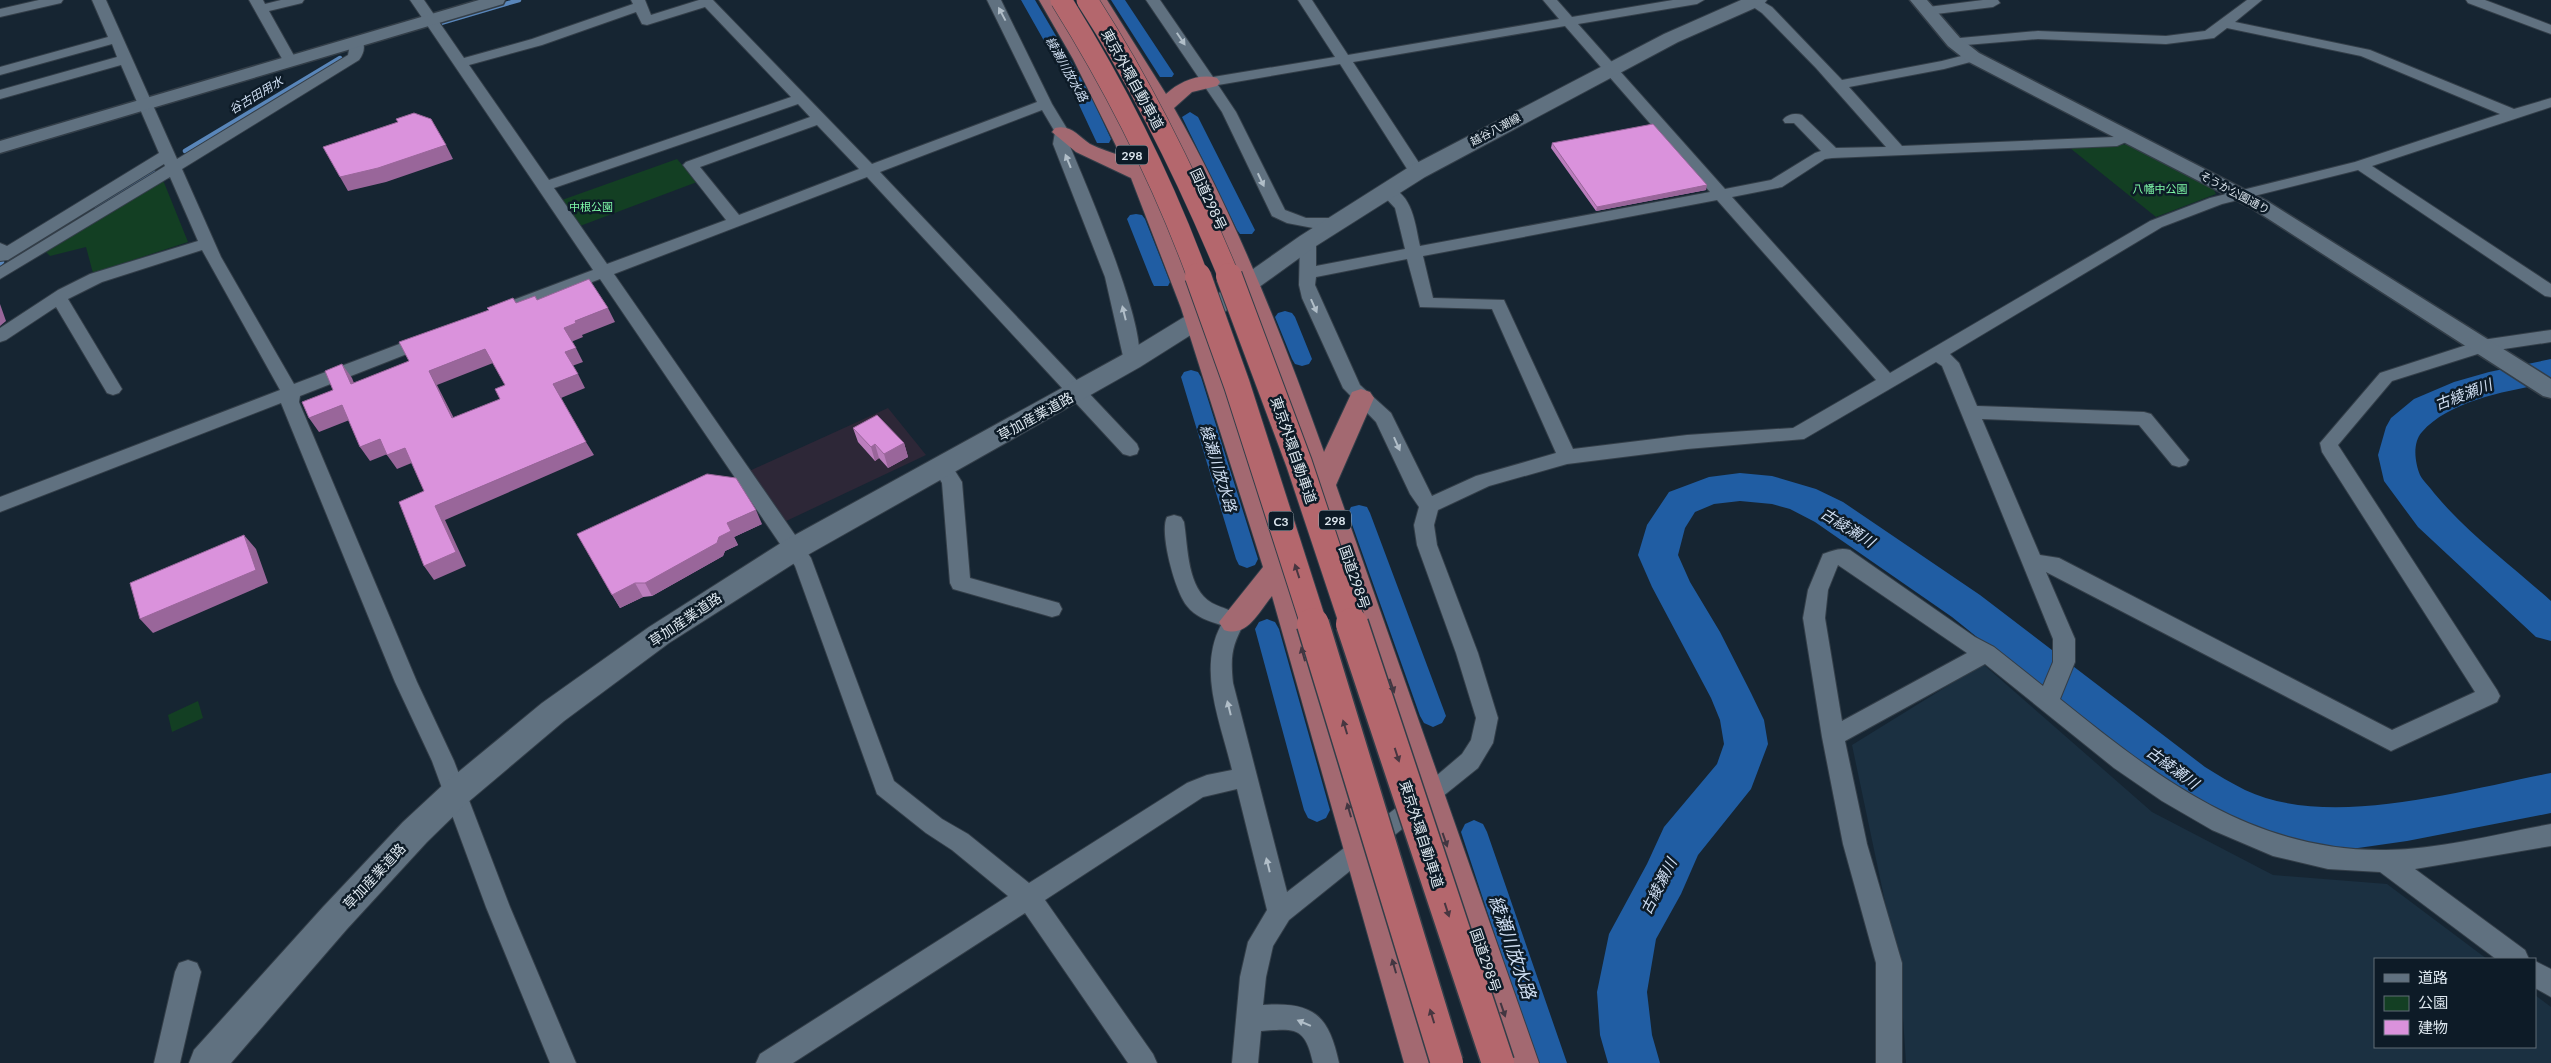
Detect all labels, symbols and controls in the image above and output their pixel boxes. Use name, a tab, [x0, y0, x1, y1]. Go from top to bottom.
one-way arrow	[997, 8, 1006, 21]
street label: 東京外環自動車道	[1098, 26, 1168, 132]
one-way arrow	[1176, 33, 1186, 46]
water label: 綾瀬川放水路	[1043, 34, 1091, 105]
water label: 谷古田用水	[226, 72, 287, 117]
street label: 越谷八潮線	[1468, 110, 1522, 148]
road number: 298	[1116, 146, 1148, 164]
one-way arrow	[1064, 154, 1072, 168]
street label: 国道298号	[1187, 165, 1231, 233]
street label: そうか公園通り	[2198, 168, 2272, 216]
one-way arrow	[1257, 173, 1265, 187]
park label: 八幡中公園	[2133, 182, 2188, 195]
park label: 中根公園	[569, 200, 613, 213]
one-way arrow	[1311, 299, 1319, 313]
one-way arrow	[1120, 306, 1128, 321]
water label: 古綾瀬川	[2432, 374, 2496, 413]
street label: 草加産業道路	[994, 388, 1076, 444]
street label: 東京外環自動車道	[1268, 394, 1320, 506]
water label: 綾瀬川放水路	[1197, 422, 1241, 516]
one-way arrow	[1393, 436, 1402, 451]
water label: 古綾瀬川	[1818, 503, 1880, 552]
road number: 298	[1319, 510, 1351, 530]
road number: C3	[1268, 512, 1294, 530]
street label: 国道298号	[1336, 543, 1374, 611]
one-way arrow	[1293, 564, 1301, 579]
street label: 草加産業道路	[645, 588, 725, 650]
one-way arrow	[1299, 646, 1307, 661]
one-way arrow	[1388, 679, 1396, 694]
one-way arrow	[1225, 700, 1233, 715]
one-way arrow	[1341, 719, 1349, 734]
water label: 古綾瀬川	[2143, 742, 2204, 793]
one-way arrow	[1393, 748, 1401, 763]
street label: 東京外環自動車道	[1397, 778, 1447, 890]
one-way arrow	[1344, 802, 1352, 817]
one-way arrow	[1442, 832, 1449, 847]
street label: 草加産業道路	[339, 839, 409, 913]
water label: 古綾瀬川	[1636, 853, 1681, 917]
one-way arrow	[1264, 858, 1272, 873]
water label: 綾瀬川放水路	[1485, 892, 1542, 1004]
one-way arrow	[1444, 902, 1452, 917]
street label: 国道298号	[1467, 926, 1505, 994]
one-way arrow	[1390, 958, 1398, 973]
legend	[2374, 958, 2536, 1048]
text: 道路	[2418, 968, 2448, 986]
text: 公園	[2418, 993, 2448, 1011]
one-way arrow	[1499, 1003, 1507, 1018]
one-way arrow	[1428, 1009, 1436, 1024]
text: 建物	[2418, 1018, 2448, 1036]
one-way arrow	[1296, 1019, 1311, 1027]

